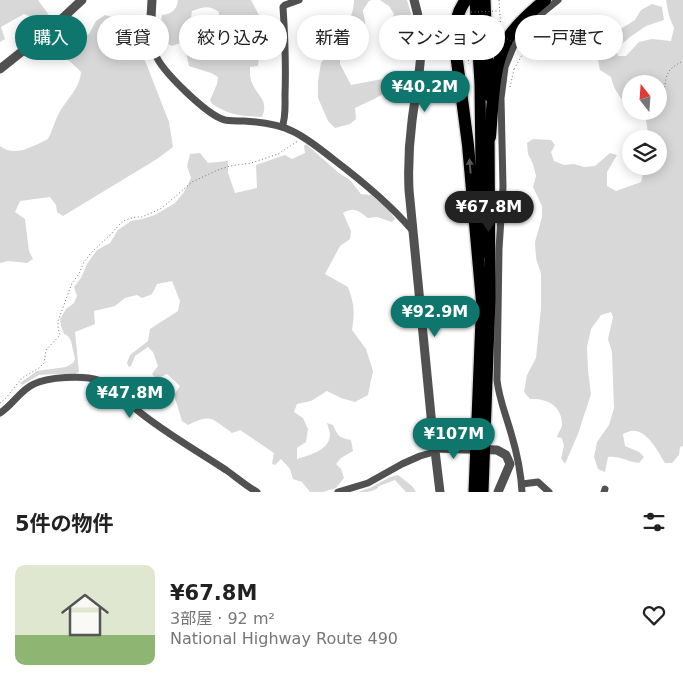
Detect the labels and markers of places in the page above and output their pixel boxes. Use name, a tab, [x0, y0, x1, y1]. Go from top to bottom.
pin: ¥40.2M	[384, 70, 466, 113]
pin: ¥67.8M	[448, 190, 530, 233]
pin: ¥92.9M	[394, 296, 476, 338]
pin: ¥47.8M	[89, 376, 171, 419]
pin: ¥107M	[419, 418, 489, 460]

